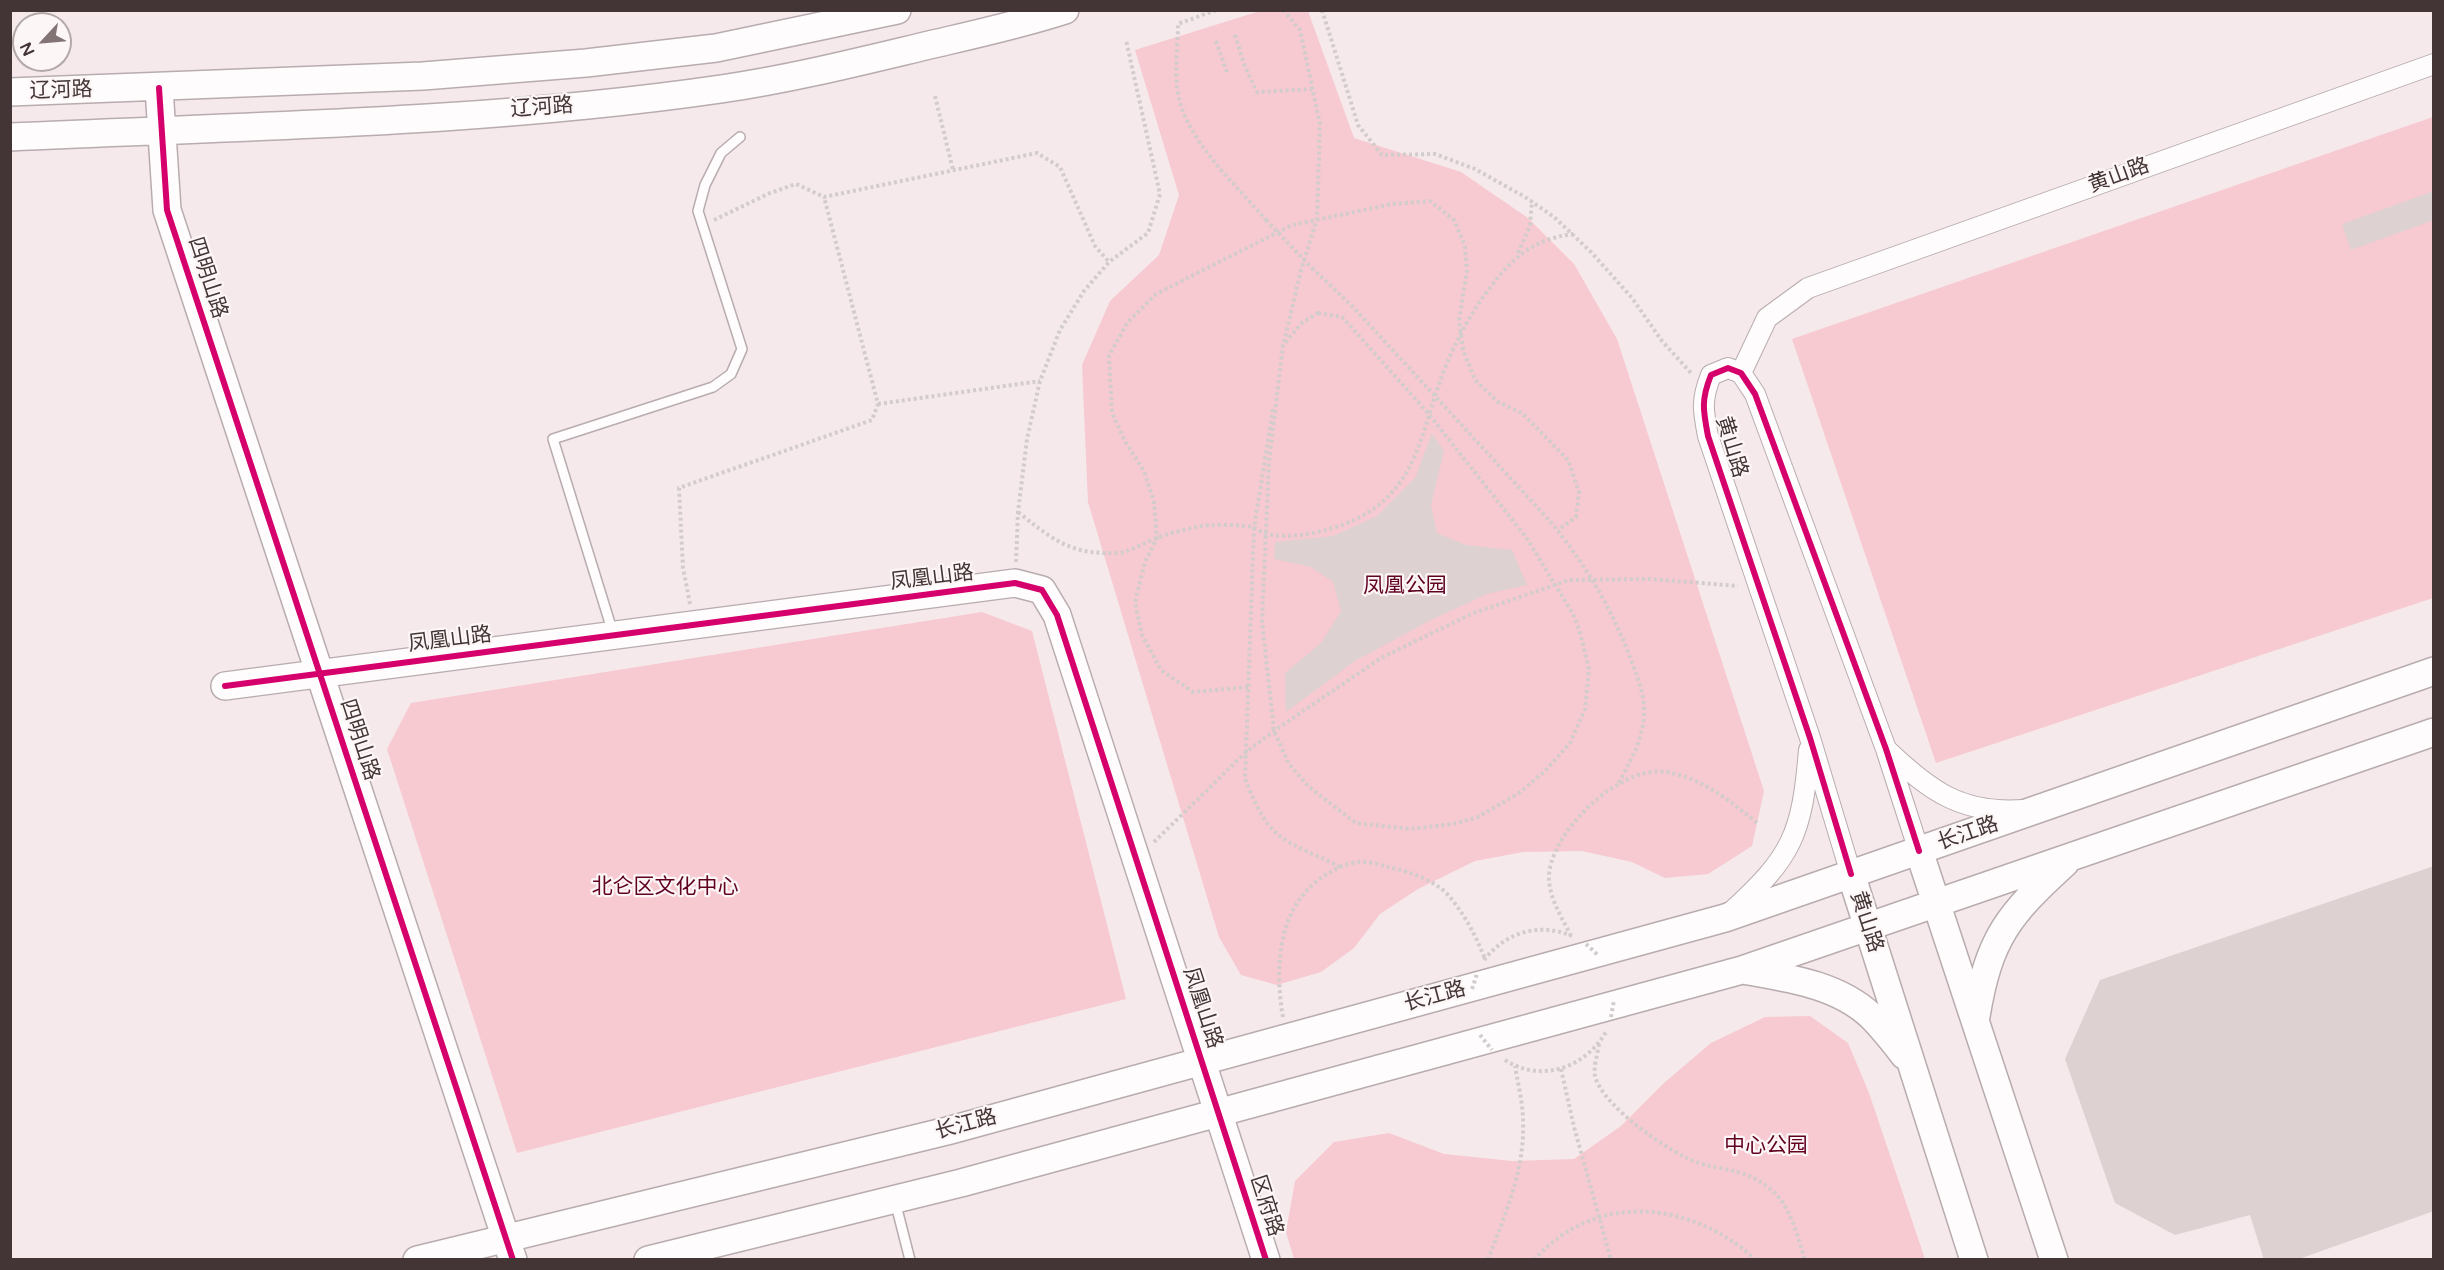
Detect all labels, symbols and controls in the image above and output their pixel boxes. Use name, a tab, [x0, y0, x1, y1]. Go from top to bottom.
north arrow	[12, 12, 72, 72]
text: N	[16, 39, 39, 59]
street label: 辽河路	[29, 77, 93, 105]
street label: 辽河路	[510, 93, 574, 123]
street label: 黄山路	[2085, 153, 2153, 199]
street label: 四明山路	[182, 234, 232, 322]
street label: 黄山路	[1710, 413, 1752, 481]
street label: 凤凰山路	[889, 560, 975, 596]
park label: 凤凰公园	[1363, 573, 1447, 599]
street label: 凤凰山路	[407, 622, 493, 658]
street label: 四明山路	[334, 696, 384, 784]
street label: 长江路	[1934, 812, 2002, 856]
park label: 北仑区文化中心	[592, 874, 738, 900]
street label: 黄山路	[1844, 888, 1888, 956]
street label: 凤凰山路	[1177, 964, 1227, 1052]
street label: 长江路	[1401, 977, 1469, 1017]
street label: 长江路	[932, 1105, 1000, 1145]
park label: 中心公园	[1724, 1133, 1808, 1159]
street label: 区府路	[1244, 1172, 1288, 1240]

